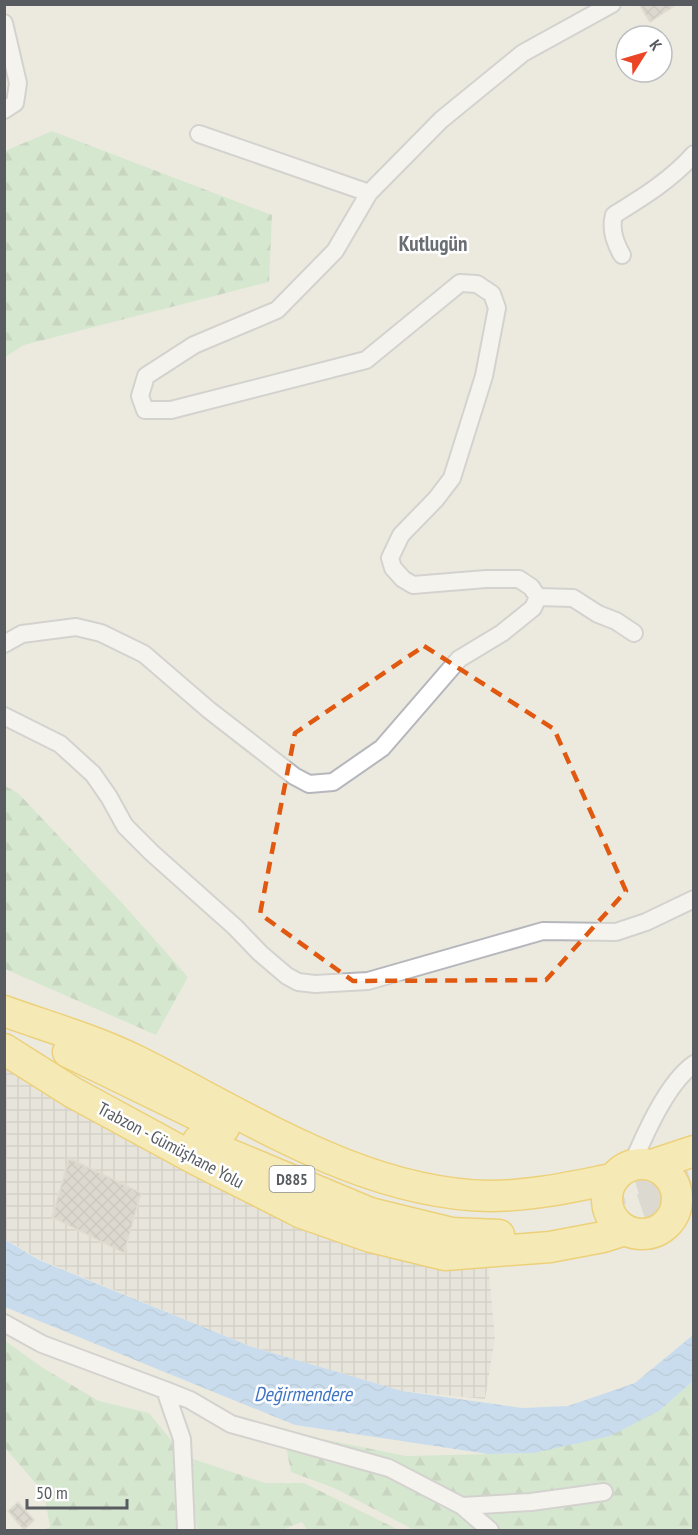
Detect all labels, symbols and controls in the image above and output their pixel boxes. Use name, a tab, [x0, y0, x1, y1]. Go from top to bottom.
north arrow	[614, 24, 674, 84]
text: K	[645, 36, 667, 55]
district label: Kutlugün	[399, 230, 467, 257]
street label: Trabzon - Gümüşhane Yolu	[94, 1097, 248, 1193]
road number: D885	[270, 1166, 314, 1192]
water label: Değirmendere	[254, 1381, 354, 1407]
scale bar	[27, 1472, 128, 1510]
text: 50 m	[36, 1481, 68, 1504]

